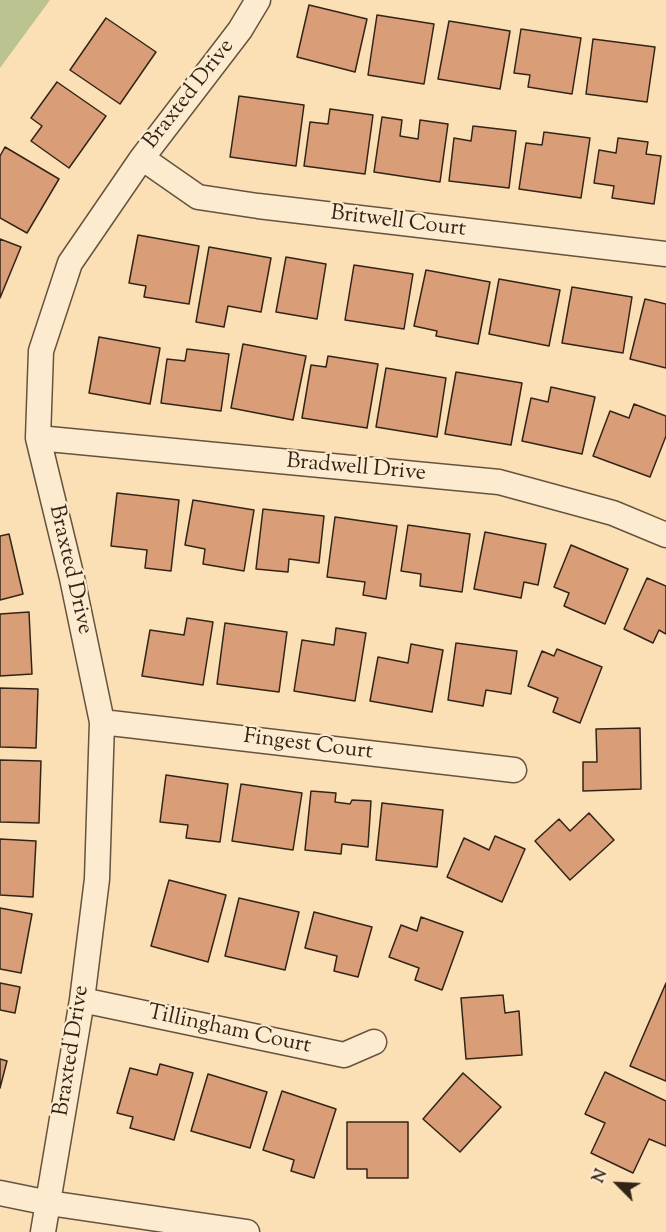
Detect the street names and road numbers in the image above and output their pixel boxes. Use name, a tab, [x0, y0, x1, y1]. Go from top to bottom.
street label: Braxted Drive	[139, 35, 241, 155]
street label: Britwell Court	[329, 202, 467, 244]
street label: Bradwell Drive	[285, 450, 427, 488]
street label: Braxted Drive	[41, 503, 97, 637]
street label: Fingest Court	[242, 725, 374, 767]
street label: Braxted Drive	[50, 984, 96, 1118]
street label: Tillingham Court	[145, 1001, 313, 1061]

